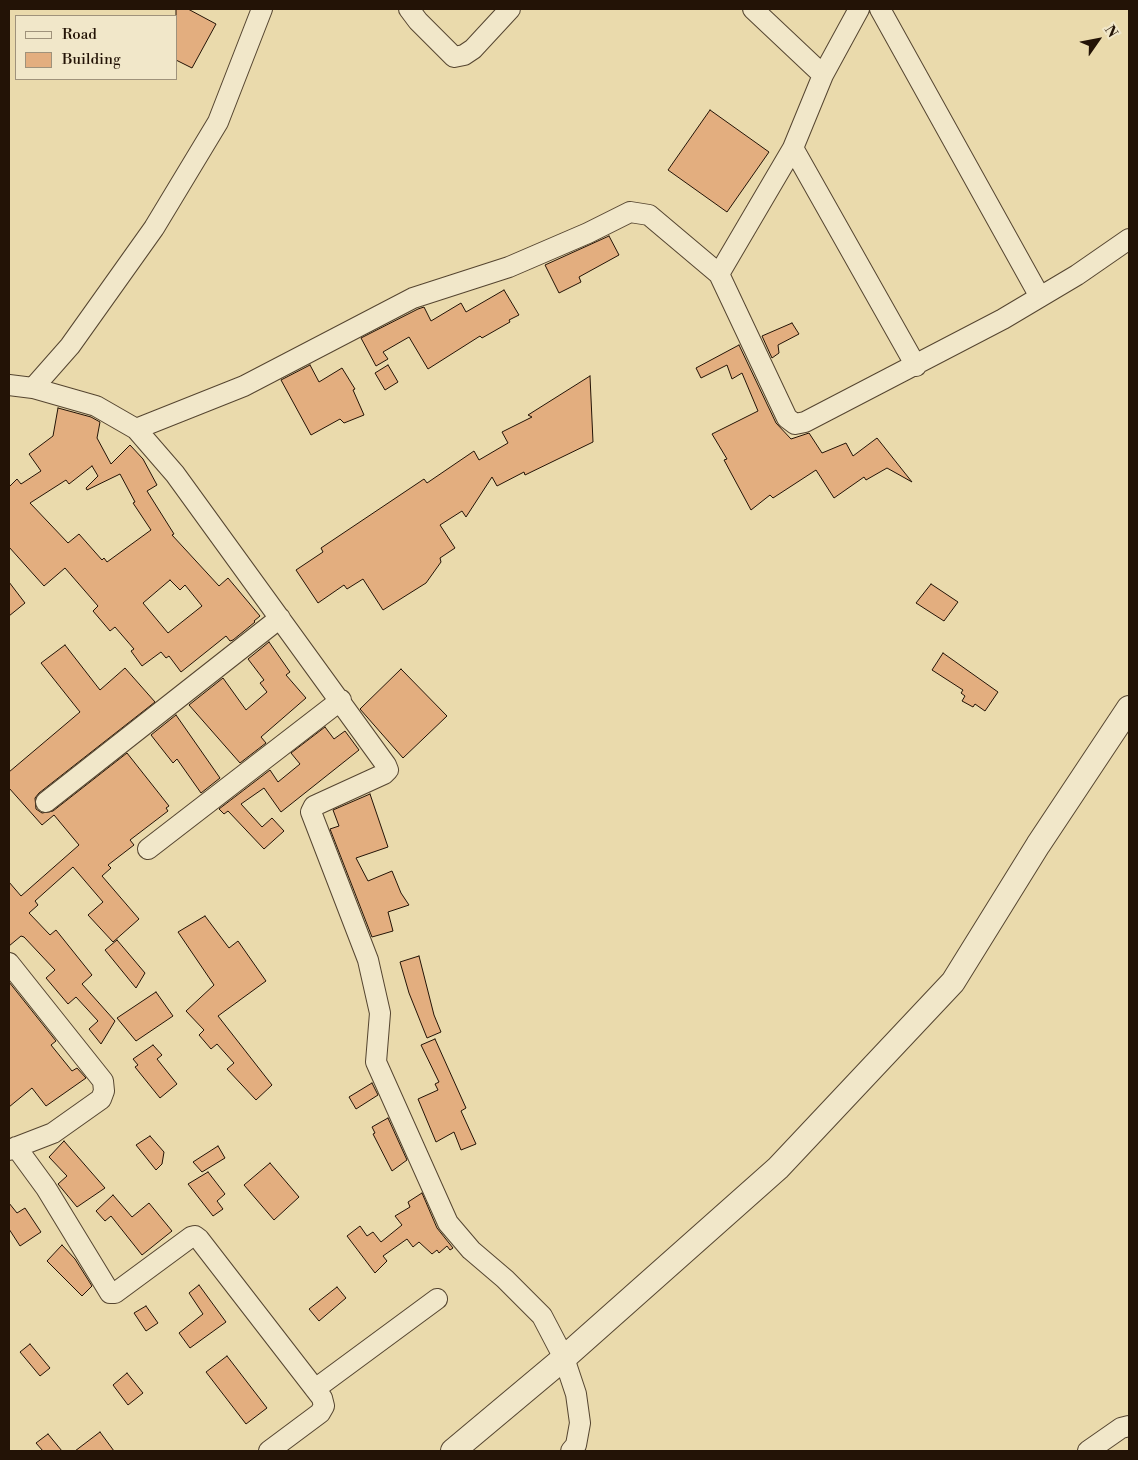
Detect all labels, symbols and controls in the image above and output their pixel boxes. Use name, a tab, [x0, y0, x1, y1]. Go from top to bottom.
legend	[15, 15, 178, 80]
north arrow	[1073, 15, 1123, 65]
text: N	[1100, 22, 1121, 41]
text: Road	[62, 25, 97, 44]
text: Building	[62, 50, 121, 69]

